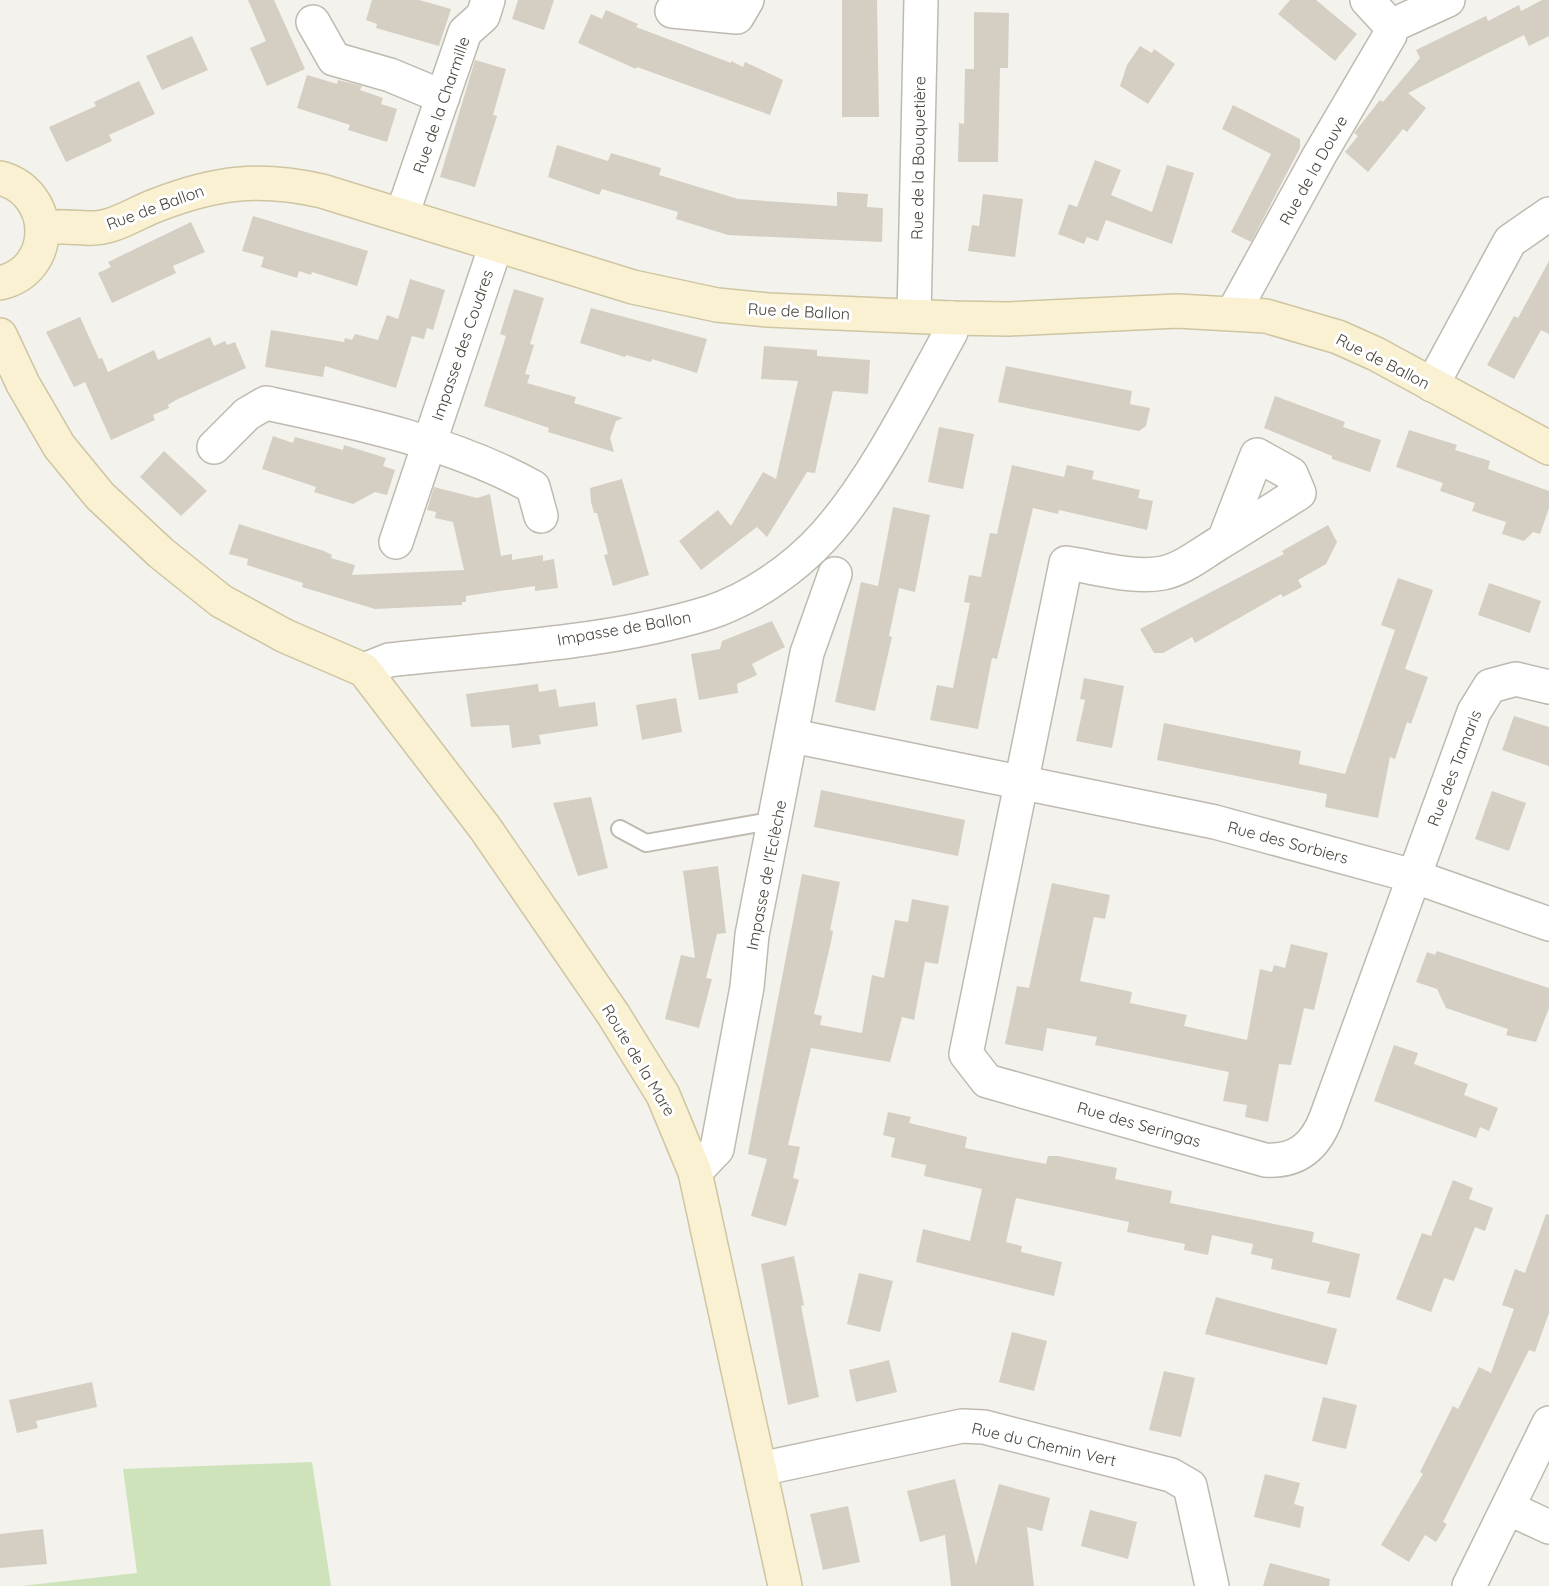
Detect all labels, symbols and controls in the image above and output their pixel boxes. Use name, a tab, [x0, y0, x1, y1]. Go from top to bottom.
street label: Rue de la Charmille	[408, 34, 474, 176]
street label: Rue de la Bouquetière	[907, 76, 929, 240]
street label: Rue de la Douve	[1275, 112, 1351, 228]
street label: Rue de Ballon	[103, 180, 207, 234]
street label: Impasse des Coudres	[427, 267, 497, 423]
street label: Rue de Ballon	[747, 298, 851, 324]
street label: Rue de Ballon	[1333, 329, 1433, 393]
street label: Impasse de Ballon	[555, 606, 693, 650]
street label: Rue des Tamaris	[1423, 707, 1485, 829]
street label: Impasse de l'Eclèche	[742, 798, 790, 952]
street label: Rue des Sorbiers	[1225, 816, 1351, 868]
street label: Route de la Mare	[598, 1001, 680, 1119]
street label: Rue des Seringas	[1075, 1097, 1203, 1151]
street label: Rue du Chemin Vert	[970, 1418, 1118, 1470]

